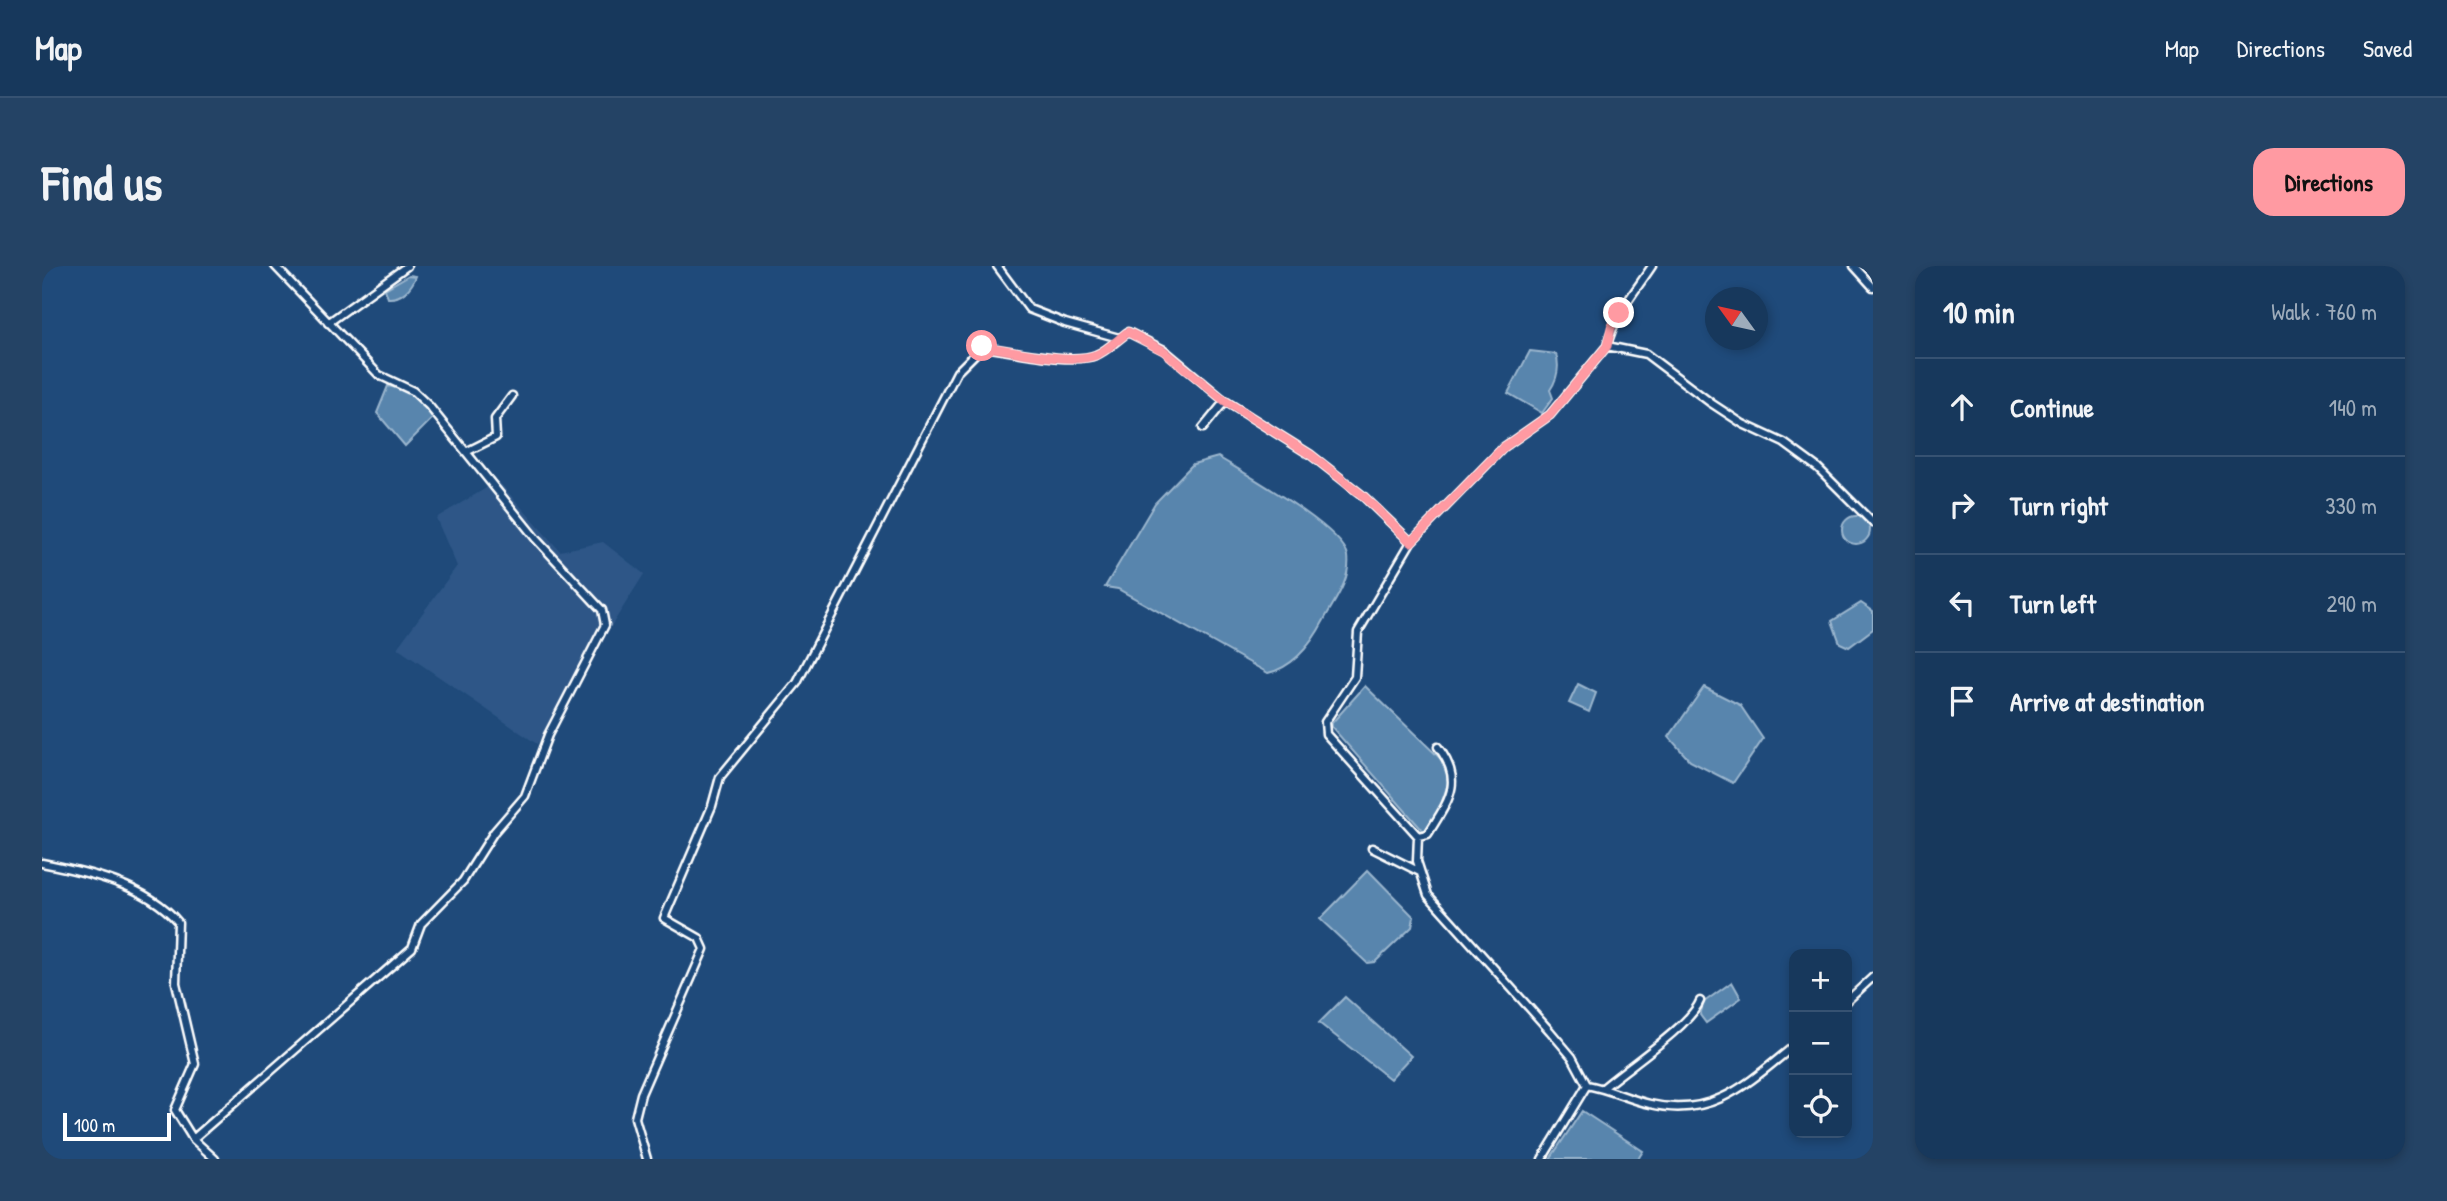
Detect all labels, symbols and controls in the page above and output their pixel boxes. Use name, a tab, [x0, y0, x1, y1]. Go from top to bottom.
text: Map	[35, 26, 82, 70]
text: Map	[2165, 32, 2199, 64]
text: Directions	[2237, 32, 2325, 64]
text: Saved	[2363, 32, 2412, 64]
button: Directions	[2253, 148, 2405, 216]
text: Find us	[42, 149, 162, 215]
north arrow	[1705, 287, 1768, 350]
text: 10 min	[1943, 292, 2015, 332]
text: Walk · 760 m	[2271, 296, 2377, 327]
route end	[1603, 297, 1634, 328]
route start	[966, 330, 997, 361]
icon: ahead	[1943, 388, 1981, 426]
text: Continue	[2010, 390, 2094, 425]
text: 140 m	[2329, 392, 2377, 423]
icon: right	[1943, 486, 1981, 524]
text: Turn right	[2010, 488, 2108, 523]
text: 330 m	[2325, 490, 2377, 521]
icon: left	[1943, 584, 1981, 622]
text: Turn left	[2010, 586, 2096, 621]
text: 290 m	[2327, 588, 2377, 619]
icon: arrive	[1943, 682, 1981, 720]
text: Arrive at destination	[2010, 684, 2205, 719]
map controls	[1789, 949, 1852, 1138]
button: +	[1789, 949, 1852, 1012]
button: −	[1789, 1012, 1852, 1075]
button: locate	[1789, 1075, 1852, 1138]
scale bar	[63, 1110, 172, 1142]
text: 100 m	[74, 1112, 115, 1138]

